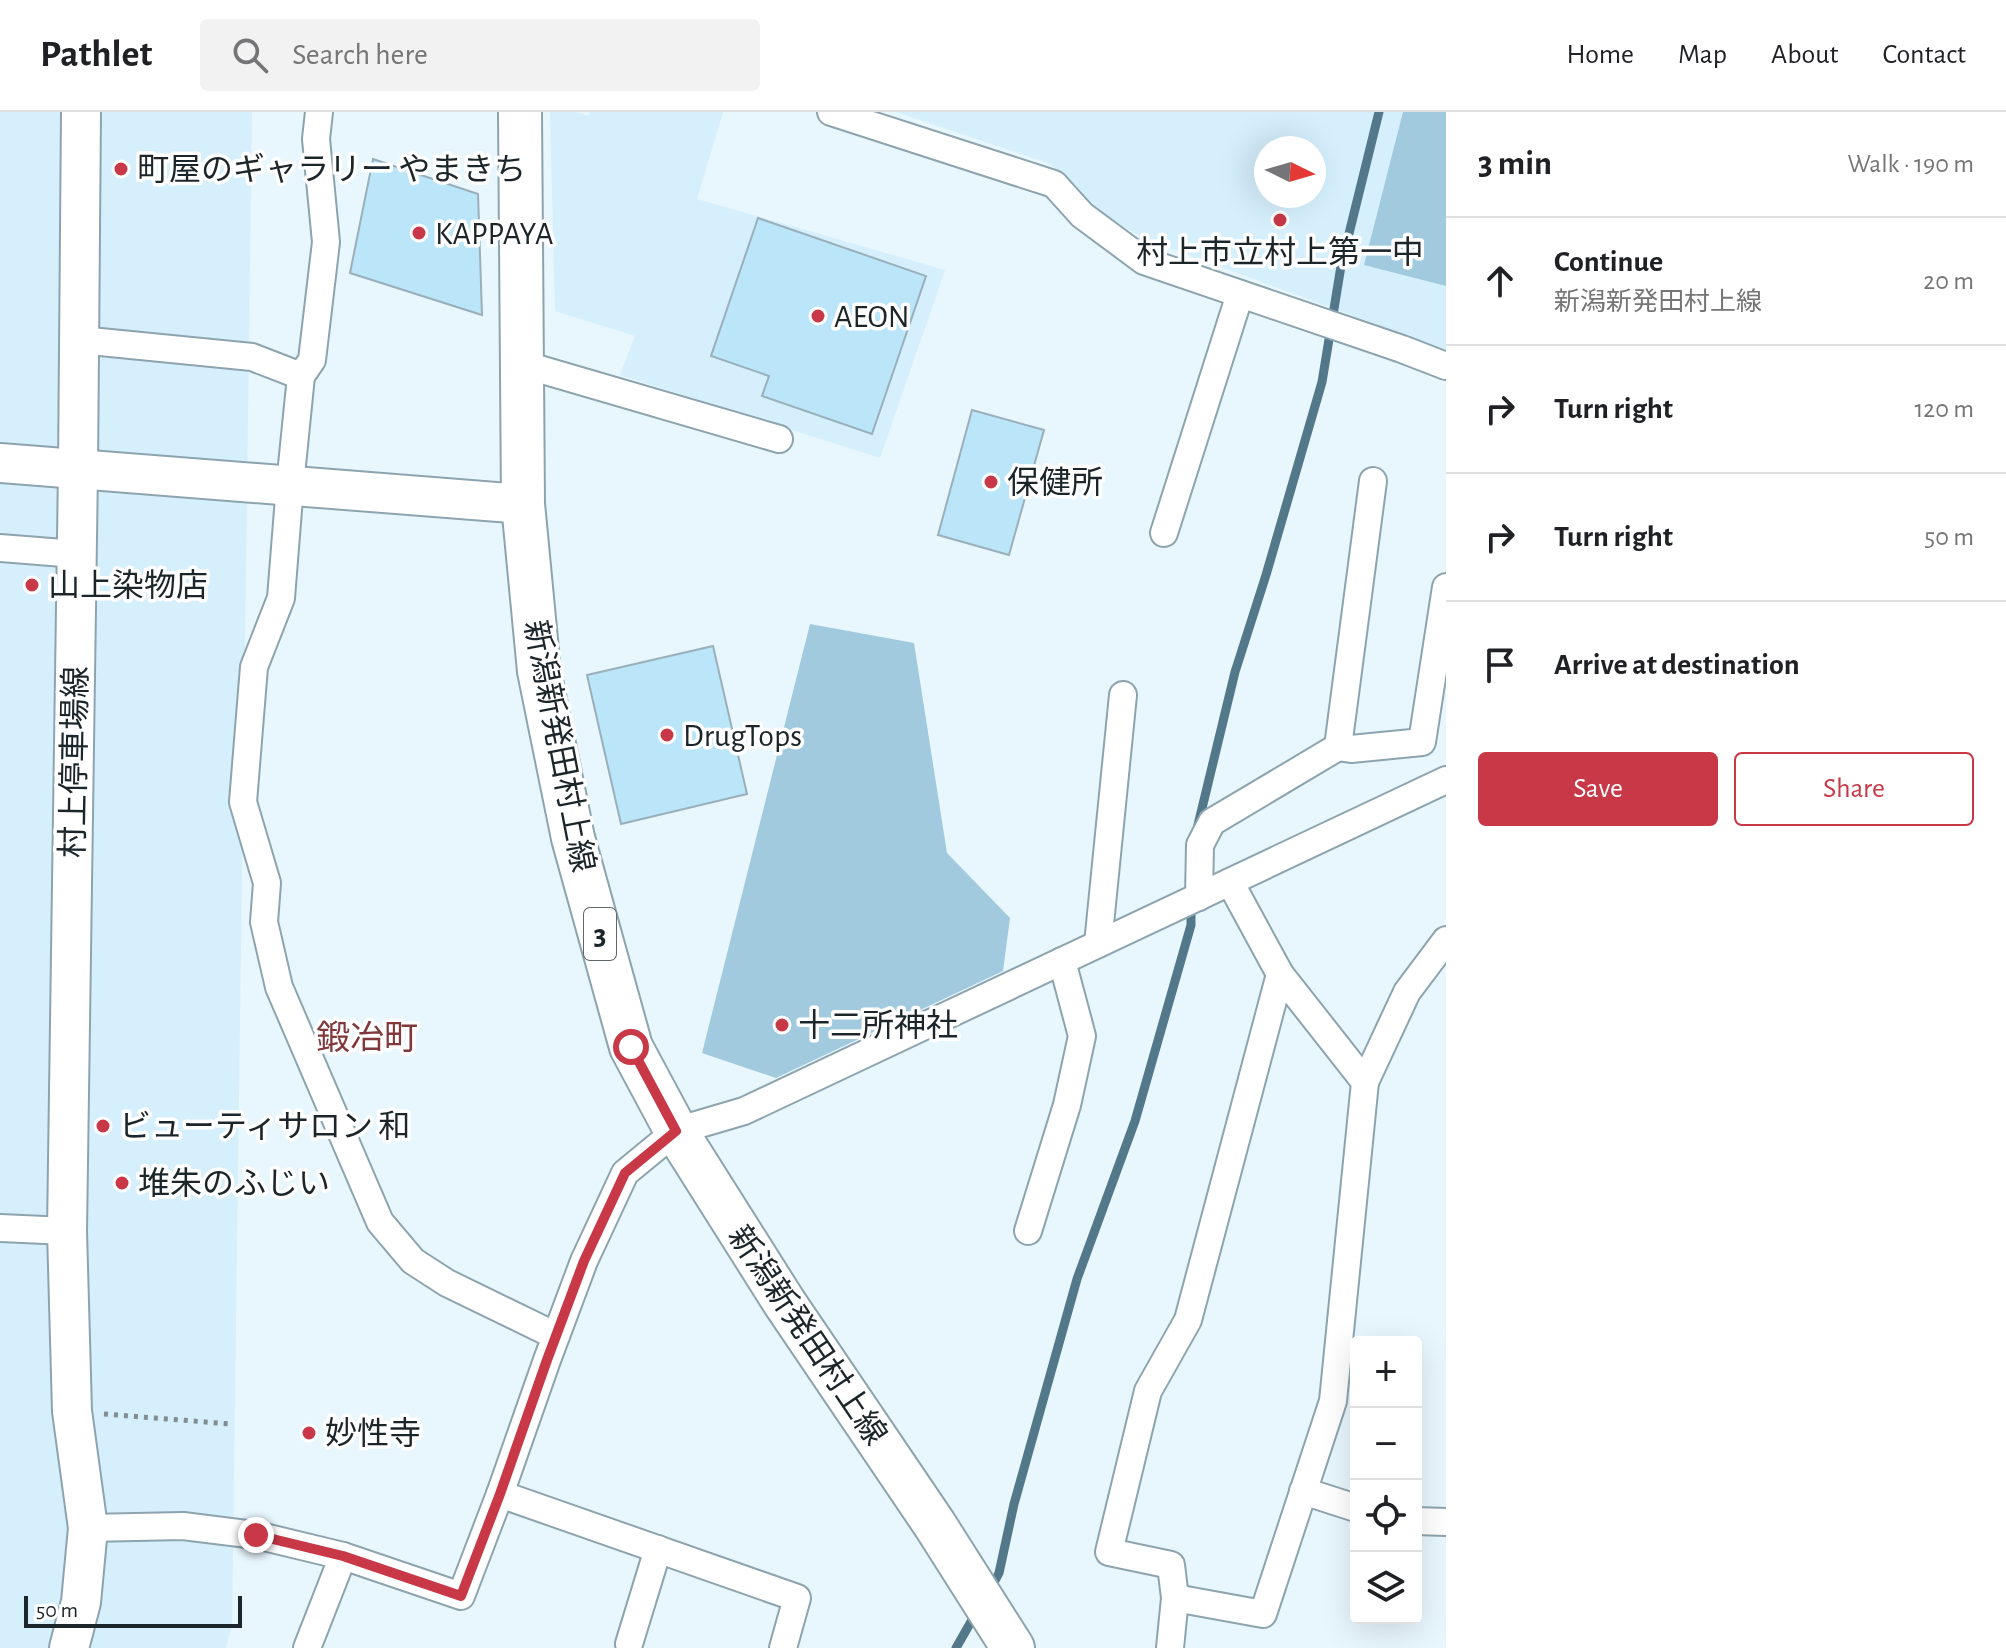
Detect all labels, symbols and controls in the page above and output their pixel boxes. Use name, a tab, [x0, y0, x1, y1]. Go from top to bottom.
search box	[200, 19, 760, 91]
icon: search	[228, 33, 272, 77]
text: Pathlet	[40, 36, 152, 74]
text: Search here	[292, 40, 428, 70]
text: Home	[1567, 41, 1634, 69]
text: Map	[1678, 41, 1727, 69]
text: About	[1771, 41, 1839, 69]
text: Contact	[1883, 41, 1966, 69]
north arrow	[1254, 136, 1326, 208]
text: 3 min	[1478, 147, 1552, 181]
text: Walk · 190 m	[1847, 151, 1974, 177]
place label: 町屋のギャラリー やまきち	[137, 152, 526, 186]
marker: 町屋のギャラリー やまきち	[112, 160, 130, 178]
marker: 村上市立村上第一中	[1271, 211, 1289, 229]
place label: KAPPAYA	[435, 218, 553, 250]
marker: KAPPAYA	[410, 224, 428, 242]
place label: 村上市立村上第一中	[1136, 235, 1424, 269]
text: Continue	[1554, 247, 1663, 277]
icon: ahead	[1478, 259, 1522, 303]
text: 20 m	[1923, 268, 1974, 294]
text: 新潟新発田村上線	[1554, 289, 1762, 315]
place label: AEON	[834, 301, 910, 333]
marker: AEON	[809, 307, 827, 325]
icon: right	[1478, 387, 1522, 431]
text: Turn right	[1554, 394, 1673, 424]
text: 120 m	[1914, 396, 1974, 422]
place label: 保健所	[1007, 466, 1103, 499]
marker: 保健所	[982, 473, 1000, 491]
icon: right	[1478, 515, 1522, 559]
text: Turn right	[1554, 522, 1673, 552]
text: 50 m	[1924, 524, 1974, 550]
place label: 山上染物店	[48, 568, 208, 602]
marker: 山上染物店	[23, 576, 41, 594]
street label: 新潟新発田村上線	[519, 617, 601, 875]
icon: arrive	[1478, 643, 1522, 687]
text: Arrive at destination	[1554, 650, 1800, 680]
street label: 村上停車場線	[55, 666, 93, 858]
place label: DrugTops	[683, 720, 802, 752]
marker: DrugTops	[658, 726, 676, 744]
button: Save	[1478, 752, 1718, 826]
button: Share	[1734, 752, 1974, 826]
road number: 3	[584, 908, 616, 960]
place label: 十二所神社	[798, 1009, 958, 1042]
marker: 十二所神社	[773, 1016, 791, 1034]
district label: 鍛冶町	[316, 1020, 418, 1056]
route start	[613, 1029, 649, 1065]
place label: ビューティサロン 和	[119, 1110, 410, 1143]
marker: ビューティサロン 和	[94, 1117, 112, 1135]
place label: 堆朱のふじい	[138, 1167, 330, 1200]
marker: 堆朱のふじい	[113, 1174, 131, 1192]
street label: 新潟新発田村上線	[722, 1219, 894, 1451]
map controls	[1350, 1336, 1422, 1624]
button: +	[1350, 1336, 1422, 1408]
button: −	[1350, 1408, 1422, 1480]
place label: 妙性寺	[325, 1417, 421, 1450]
marker: 妙性寺	[300, 1424, 318, 1442]
button: locate	[1350, 1480, 1422, 1552]
route end	[238, 1517, 274, 1553]
button: layers	[1350, 1552, 1422, 1624]
scale bar	[24, 1592, 242, 1628]
text: 50 m	[36, 1599, 78, 1621]

